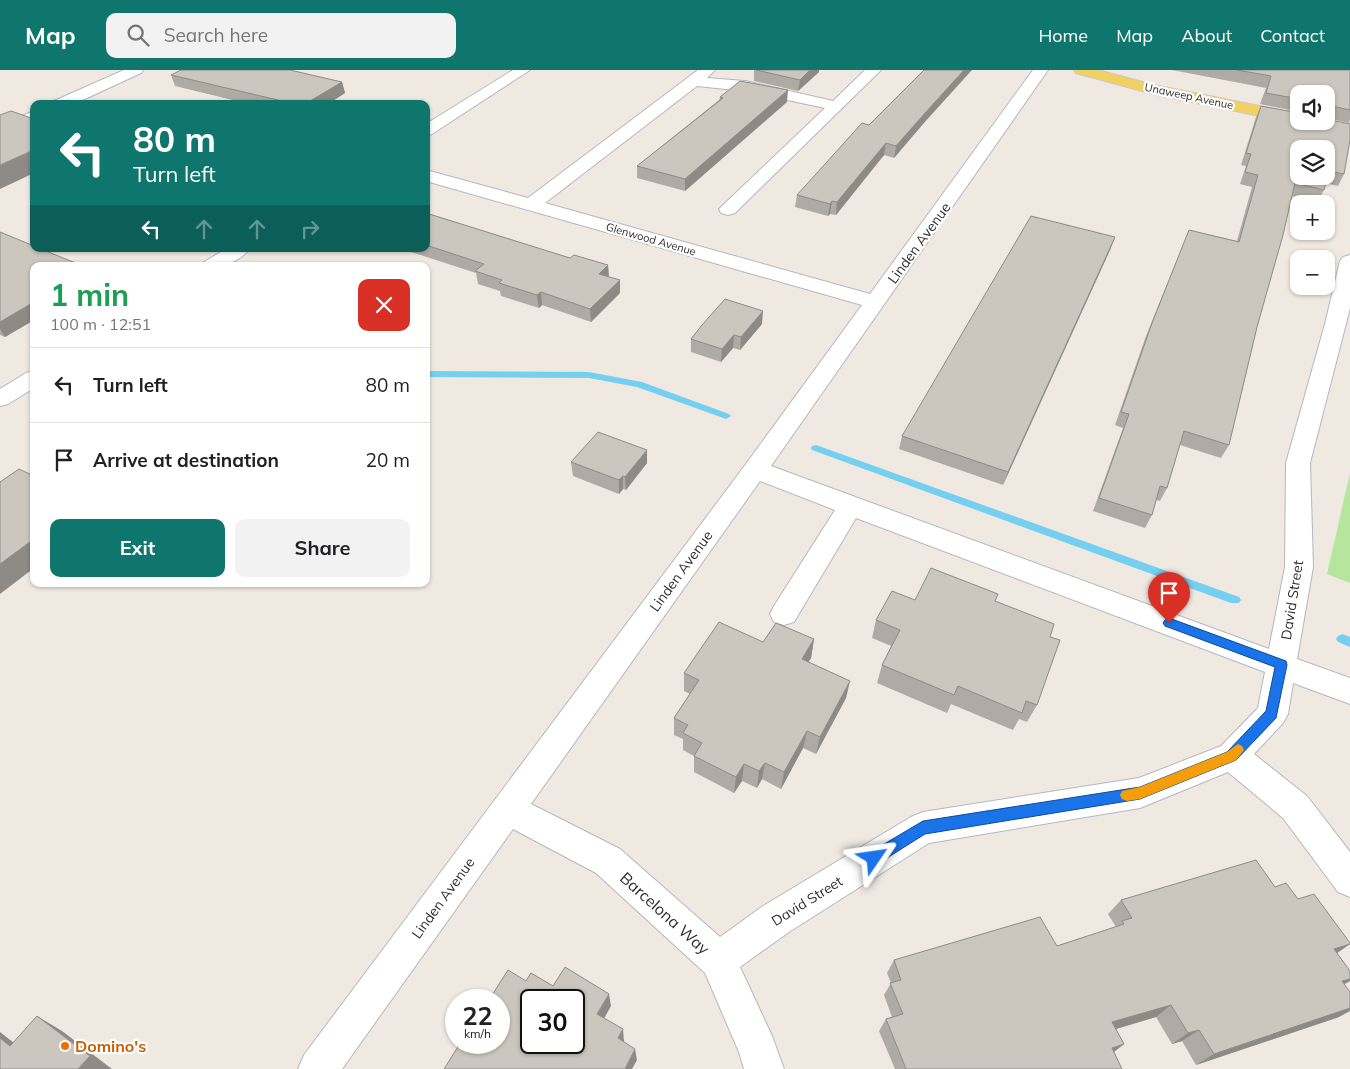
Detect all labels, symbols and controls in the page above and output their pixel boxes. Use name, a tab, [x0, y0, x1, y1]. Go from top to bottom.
search box	[106, 13, 456, 58]
text: Map	[25, 20, 76, 50]
icon: search	[124, 21, 152, 49]
text: Search here	[164, 23, 268, 47]
text: Home	[1038, 24, 1088, 47]
text: Map	[1116, 24, 1153, 47]
text: About	[1181, 24, 1232, 47]
text: Contact	[1260, 24, 1325, 47]
street label: Unaweep Avenue	[1143, 80, 1235, 112]
map controls	[1290, 85, 1335, 295]
button: sound	[1290, 85, 1335, 130]
text: 80 m	[133, 117, 216, 161]
icon: left	[50, 120, 115, 185]
button: layers	[1290, 140, 1335, 185]
text: Turn left	[133, 160, 216, 188]
button: +	[1290, 195, 1335, 240]
street label: Linden Avenue	[884, 199, 954, 287]
icon: left	[137, 215, 165, 243]
icon: ahead	[190, 215, 218, 243]
icon: ahead	[243, 215, 271, 243]
icon: right	[296, 215, 324, 243]
street label: Glenwood Avenue	[604, 219, 698, 259]
button: −	[1290, 250, 1335, 295]
text: 1 min	[50, 276, 129, 314]
button: close	[358, 279, 410, 331]
text: 100 m · 12:51	[50, 314, 151, 334]
icon: left	[50, 371, 78, 399]
text: Turn left	[93, 373, 168, 397]
text: 80 m	[366, 373, 410, 397]
icon: arrive	[50, 446, 78, 474]
text: Arrive at destination	[93, 448, 279, 472]
text: 20 m	[366, 448, 410, 472]
button: Exit	[50, 519, 225, 577]
button: Share	[235, 519, 410, 577]
street label: Linden Avenue	[646, 527, 716, 615]
street label: David Street	[1277, 559, 1307, 641]
pin	[1148, 572, 1190, 623]
icon: arrive	[1155, 579, 1183, 607]
position arrow	[847, 831, 899, 883]
street label: Linden Avenue	[408, 854, 478, 942]
street label: Barcelona Way	[616, 868, 714, 959]
street label: David Street	[768, 872, 846, 930]
speed limit sign: 30	[520, 989, 585, 1054]
text: 22	[462, 1000, 493, 1031]
text: km/h	[464, 1026, 491, 1041]
place label: Domino's	[75, 1036, 146, 1056]
marker: Domino's	[59, 1040, 71, 1052]

